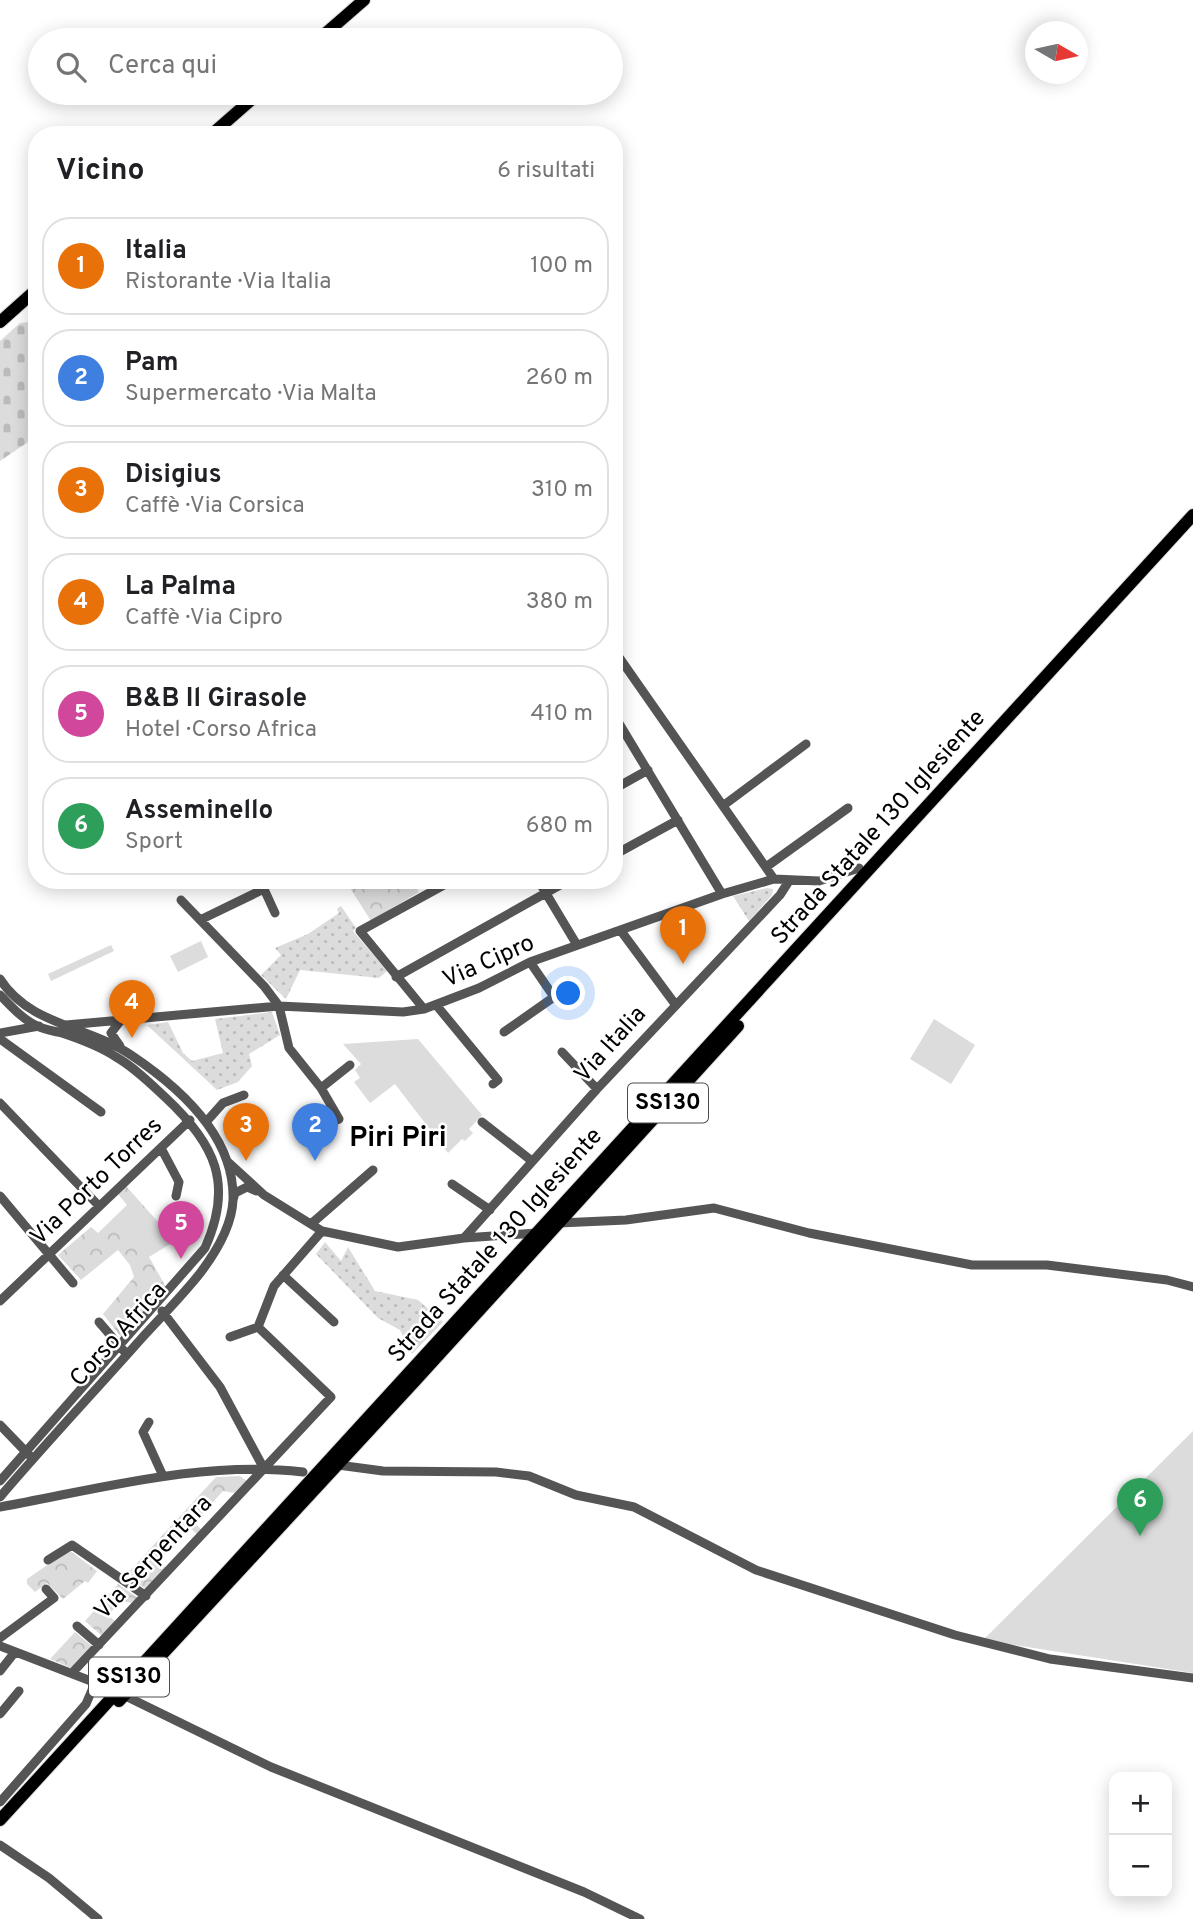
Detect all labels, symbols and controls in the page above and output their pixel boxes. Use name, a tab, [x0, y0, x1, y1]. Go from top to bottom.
north arrow	[1025, 21, 1088, 84]
search box	[28, 28, 623, 105]
icon: search	[52, 48, 90, 86]
text: Cerca qui	[108, 50, 217, 83]
text: Vicino	[56, 153, 145, 190]
text: 6 risultati	[497, 157, 595, 186]
text: Italia	[125, 235, 187, 268]
text: 1	[76, 252, 86, 281]
text: 100 m	[530, 252, 593, 281]
text: Ristorante · Via Italia	[125, 268, 331, 297]
text: Pam	[125, 347, 178, 380]
text: 2	[74, 364, 88, 393]
text: 260 m	[526, 364, 593, 393]
text: Supermercato · Via Malta	[125, 380, 377, 409]
text: Disigius	[125, 459, 222, 492]
text: 3	[74, 476, 88, 505]
text: 310 m	[531, 476, 593, 505]
text: Caffè · Via Corsica	[125, 492, 305, 521]
text: La Palma	[125, 571, 236, 604]
text: 4	[74, 588, 88, 617]
text: 380 m	[526, 588, 593, 617]
text: Caffè · Via Cipro	[125, 604, 283, 633]
text: B&B Il Girasole	[125, 683, 307, 716]
text: 5	[74, 700, 88, 729]
text: 410 m	[530, 700, 593, 729]
street label: Strada Statale 130 Iglesiente	[765, 704, 993, 952]
text: Hotel · Corso Africa	[125, 716, 317, 745]
text: Asseminello	[125, 795, 273, 828]
text: 6	[74, 812, 88, 841]
text: 680 m	[526, 812, 593, 841]
text: Sport	[125, 828, 183, 857]
pin: 1	[660, 906, 706, 964]
street label: Via Cipro	[438, 929, 540, 995]
your location	[551, 976, 585, 1010]
pin: 4	[109, 980, 155, 1038]
street label: Via Italia	[569, 1000, 653, 1090]
road number: SS130	[628, 1084, 708, 1122]
pin: 3	[223, 1103, 269, 1161]
pin: 2	[292, 1103, 338, 1161]
street label: Via Porto Torres	[25, 1111, 169, 1253]
district label: Piri Piri	[349, 1121, 447, 1157]
street label: Strada Statale 130 Iglesiente	[382, 1122, 610, 1370]
pin: 5	[158, 1201, 204, 1259]
street label: Corso Africa	[64, 1276, 174, 1394]
pin: 6	[1117, 1478, 1163, 1536]
street label: Via Serpentara	[89, 1489, 219, 1627]
road number: SS130	[89, 1658, 169, 1696]
map controls	[1109, 1772, 1172, 1898]
button: +	[1109, 1772, 1172, 1835]
button: −	[1109, 1835, 1172, 1898]

